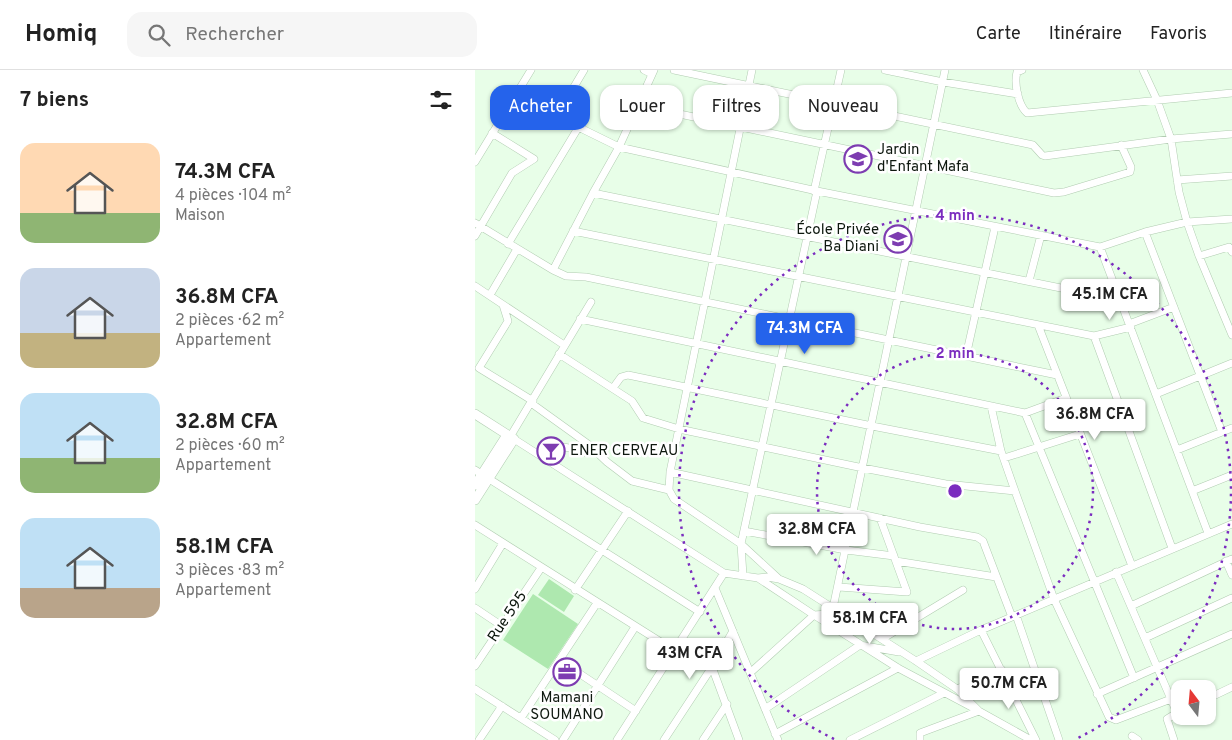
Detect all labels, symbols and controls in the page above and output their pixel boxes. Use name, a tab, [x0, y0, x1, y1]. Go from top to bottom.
search box	[127, 12, 477, 57]
text: Homiq	[25, 20, 97, 50]
icon: search	[145, 21, 173, 49]
text: Rechercher	[185, 23, 284, 47]
text: Carte	[976, 23, 1021, 46]
text: Itinéraire	[1049, 23, 1122, 46]
text: Favoris	[1150, 23, 1207, 46]
chip: Acheter	[490, 85, 590, 130]
chip: Louer	[600, 85, 683, 130]
chip: Filtres	[693, 85, 779, 130]
chip: Nouveau	[789, 85, 897, 130]
icon: filters	[427, 86, 455, 114]
text: 7 biens	[20, 87, 89, 114]
place label: Jardin d'Enfant Mafa	[877, 141, 969, 177]
school or university icon: Jardin d'Enfant Mafa	[843, 144, 873, 174]
text: 74.3M CFA	[175, 159, 276, 186]
icon: home	[60, 163, 120, 223]
text: 4 pièces · 104 m²	[175, 186, 291, 206]
text: Maison	[175, 206, 225, 226]
text: 4 min	[935, 207, 975, 226]
place label: École Privée Ba Diani	[796, 220, 879, 257]
school or university icon: École Privée Ba Diani	[883, 224, 913, 254]
pin: 45.1M CFA	[1053, 278, 1167, 321]
text: 36.8M CFA	[175, 284, 279, 311]
text: 45.1M CFA	[1072, 285, 1148, 305]
icon: home	[60, 288, 120, 348]
text: 2 pièces · 62 m²	[175, 311, 284, 331]
pin: 74.3M CFA	[748, 312, 862, 355]
text: 74.3M CFA	[767, 319, 843, 339]
text: Appartement	[175, 331, 271, 351]
text: 2 min	[935, 345, 975, 364]
pin: 36.8M CFA	[1038, 398, 1152, 441]
text: 36.8M CFA	[1056, 405, 1134, 425]
text: 32.8M CFA	[175, 409, 278, 436]
icon: home	[60, 413, 120, 473]
text: 2 pièces · 60 m²	[175, 436, 285, 456]
bar icon: ENER CERVEAU	[536, 436, 566, 466]
place label: ENER CERVEAU	[570, 442, 678, 461]
text: Appartement	[175, 456, 271, 476]
centre of rings	[946, 482, 964, 500]
pin: 32.8M CFA	[760, 514, 874, 556]
text: 32.8M CFA	[778, 520, 856, 540]
text: 58.1M CFA	[175, 534, 274, 561]
icon: home	[60, 538, 120, 598]
text: 3 pièces · 83 m²	[175, 561, 284, 581]
text: Appartement	[175, 581, 271, 601]
street label: Rue 595	[484, 588, 532, 646]
pin: 58.1M CFA	[813, 602, 927, 645]
text: 58.1M CFA	[832, 609, 908, 629]
pin: 43M CFA	[644, 638, 736, 680]
text: 43M CFA	[657, 644, 723, 664]
office icon: Mamani SOUMANO	[552, 657, 582, 687]
pin: 50.7M CFA	[952, 668, 1066, 710]
text: 50.7M CFA	[971, 674, 1047, 694]
north arrow	[1171, 680, 1216, 725]
map controls	[1171, 680, 1216, 725]
place label: Mamani SOUMANO	[530, 689, 604, 725]

